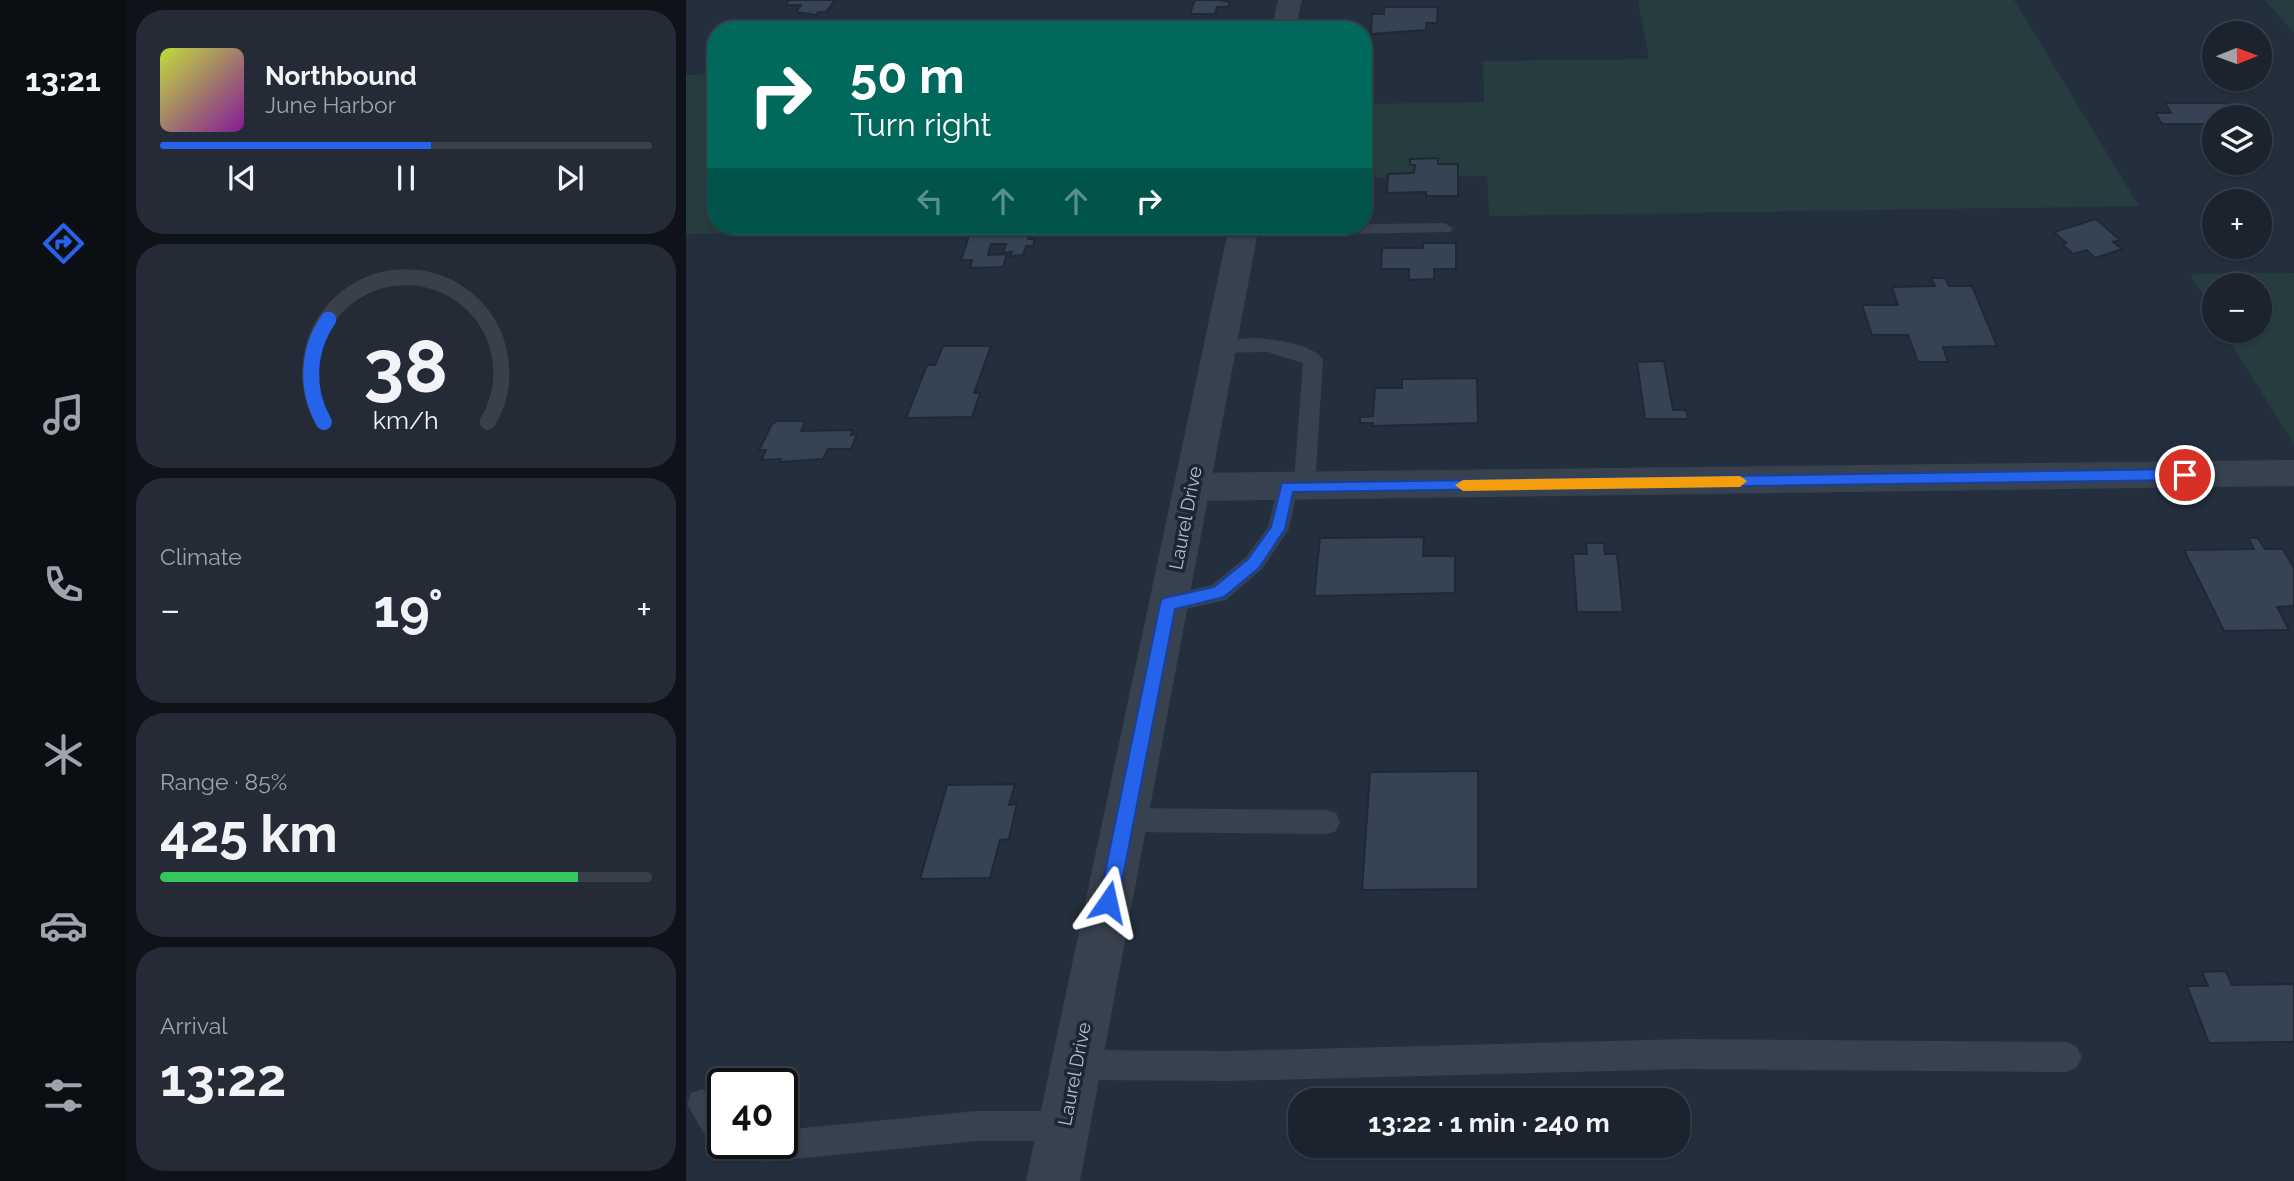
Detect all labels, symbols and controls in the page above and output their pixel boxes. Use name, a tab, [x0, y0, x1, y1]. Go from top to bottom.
north arrow	[2202, 21, 2272, 91]
map controls	[2202, 21, 2272, 343]
text: 50 m	[850, 47, 965, 104]
icon: right	[735, 49, 826, 140]
text: 13:21	[25, 61, 101, 98]
text: Northbound	[265, 61, 417, 91]
text: June Harbor	[265, 91, 396, 118]
button: layers	[2202, 105, 2272, 175]
text: Turn right	[850, 106, 991, 143]
icon: previous	[223, 159, 261, 197]
icon: pause	[387, 159, 425, 197]
icon: next	[551, 159, 589, 197]
icon: left	[911, 182, 949, 220]
icon: ahead	[984, 182, 1022, 220]
icon: ahead	[1057, 182, 1095, 220]
icon: right	[1130, 182, 1168, 220]
button: +	[2202, 189, 2272, 259]
icon: directions	[39, 219, 88, 268]
button: −	[2202, 273, 2272, 343]
text: 38	[364, 325, 448, 410]
icon: music	[39, 390, 88, 439]
text: km/h	[373, 405, 439, 435]
pin	[2155, 445, 2215, 505]
icon: arrive	[2166, 456, 2204, 494]
street label: Laurel Drive	[1164, 464, 1206, 572]
text: Climate	[160, 543, 242, 570]
icon: phone	[39, 560, 88, 609]
text: 19°	[374, 578, 443, 639]
text: −	[160, 587, 180, 632]
text: +	[636, 587, 652, 632]
icon: climate	[39, 730, 88, 779]
text: Range · 85%	[160, 768, 287, 795]
text: 425 km	[160, 803, 338, 864]
position arrow	[1071, 865, 1145, 939]
icon: car	[39, 901, 88, 950]
text: Arrival	[160, 1012, 227, 1039]
street label: Laurel Drive	[1053, 1020, 1095, 1128]
text: 13:22	[160, 1047, 286, 1108]
speed limit sign: 40	[707, 1068, 798, 1159]
icon: filters	[39, 1071, 88, 1120]
text: 13:22 · 1 min · 240 m	[1368, 1108, 1610, 1138]

